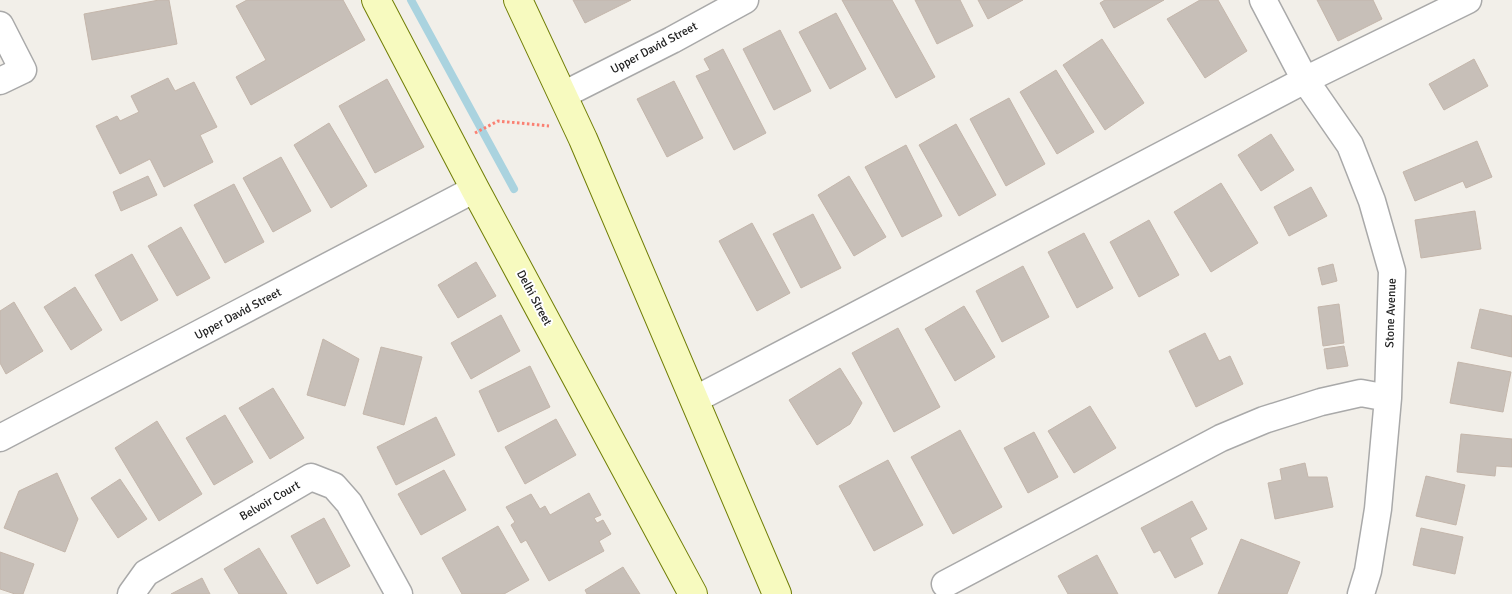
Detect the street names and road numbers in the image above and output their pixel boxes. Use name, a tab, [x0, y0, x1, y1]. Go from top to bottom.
street label: Upper David Street	[608, 19, 700, 77]
street label: Delhi Street	[513, 268, 555, 328]
street label: Stone Avenue	[1382, 278, 1400, 348]
street label: Upper David Street	[192, 285, 284, 343]
street label: Belvoir Court	[237, 478, 303, 524]

